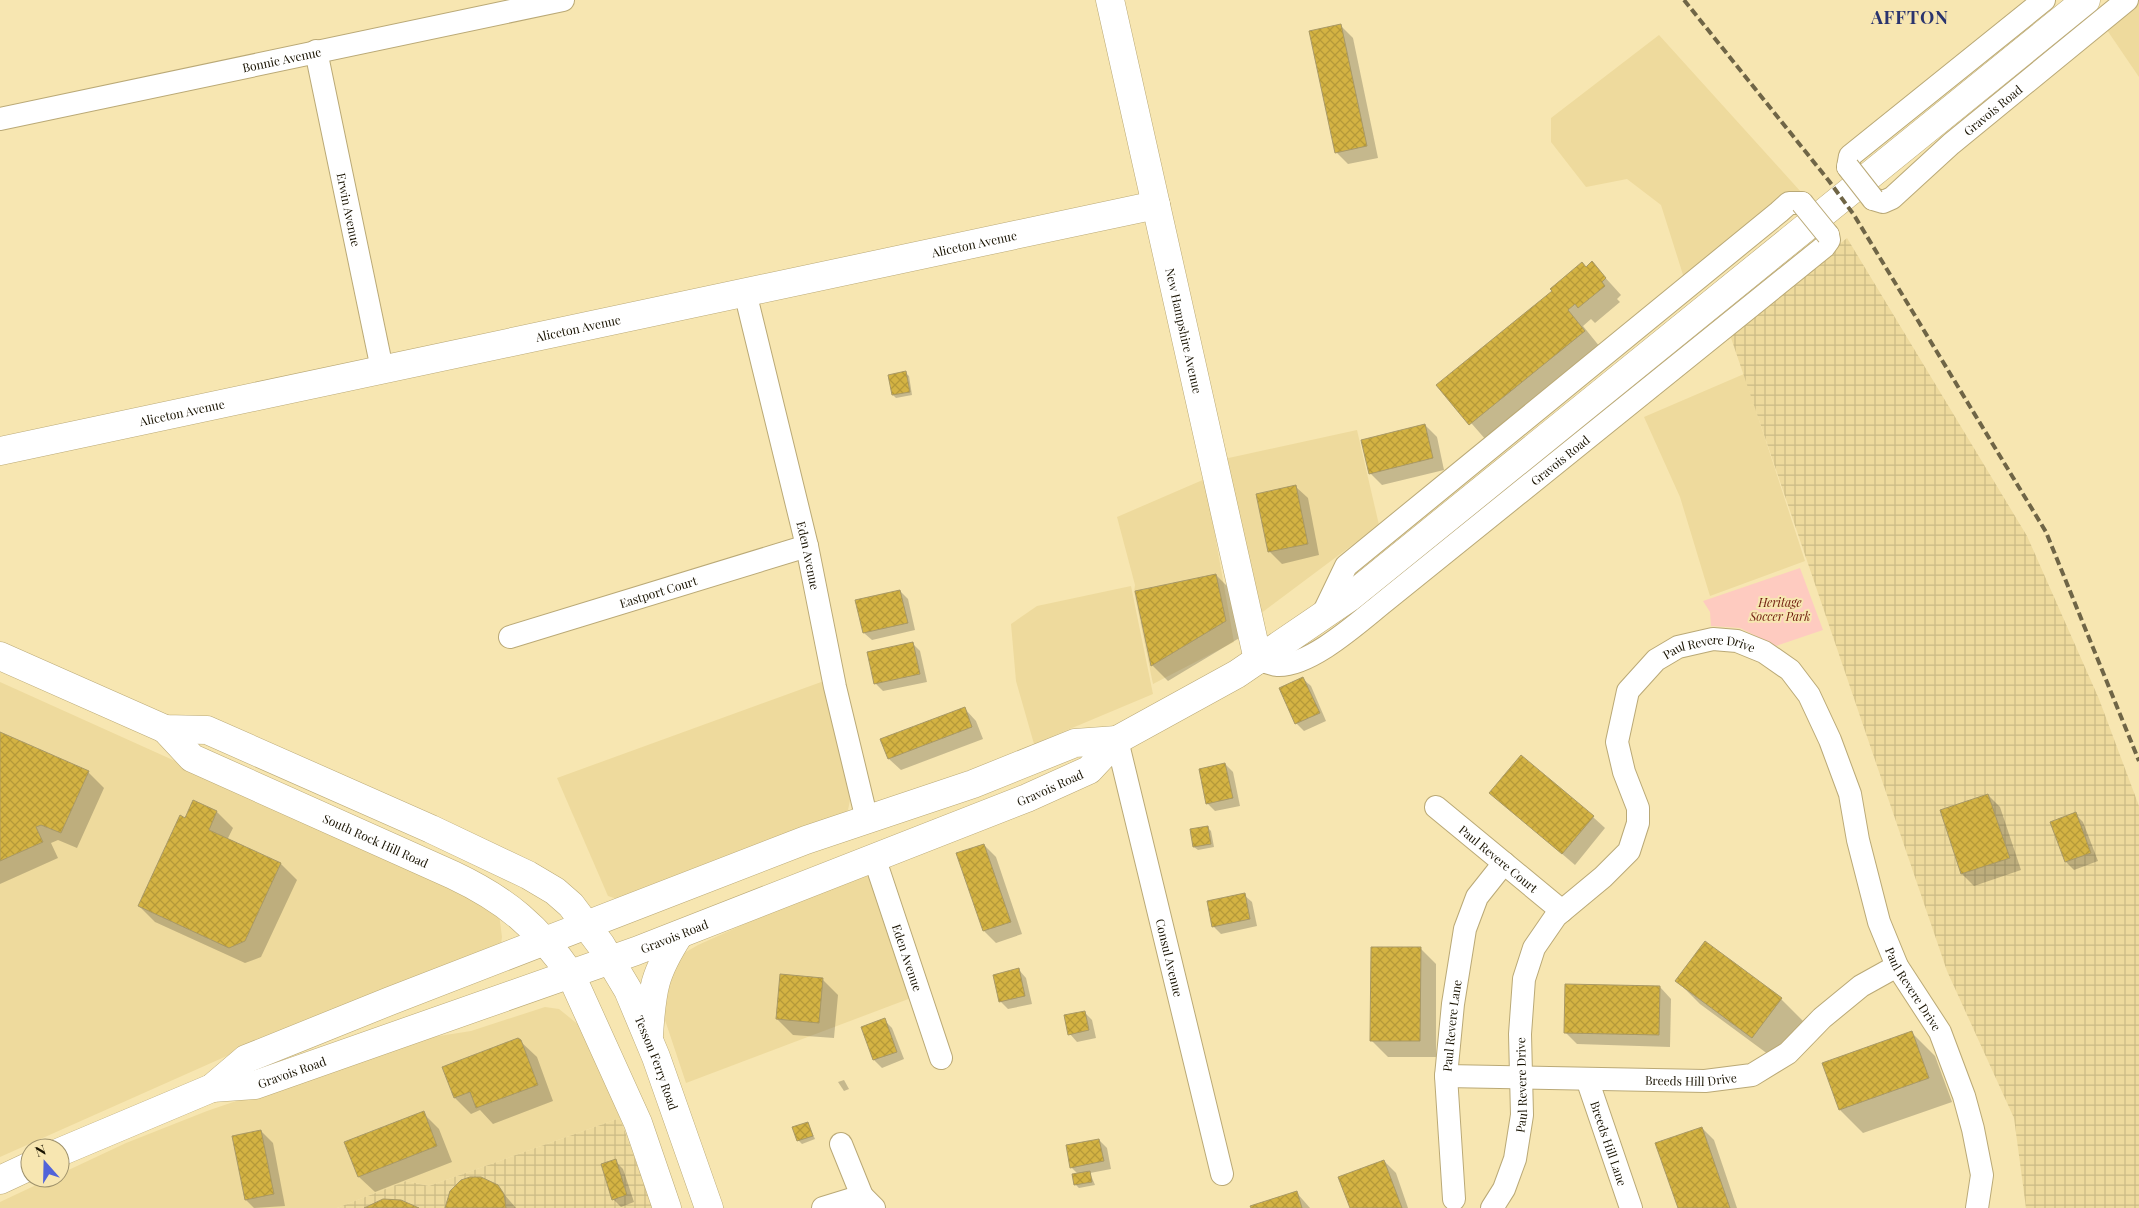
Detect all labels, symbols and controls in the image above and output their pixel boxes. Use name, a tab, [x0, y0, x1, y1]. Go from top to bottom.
district label: AFFTON	[1870, 5, 1949, 29]
street label: Bonnie Avenue	[241, 43, 323, 76]
street label: Gravois Road	[1960, 81, 2025, 139]
street label: Erwin Avenue	[333, 171, 364, 248]
street label: Aliceton Avenue	[929, 227, 1018, 261]
street label: New Hampshire Avenue	[1162, 266, 1206, 395]
street label: Aliceton Avenue	[533, 311, 622, 345]
street label: Aliceton Avenue	[137, 395, 226, 429]
street label: Gravois Road	[1527, 431, 1593, 489]
street label: Eden Avenue	[793, 519, 824, 591]
street label: Eastport Court	[617, 572, 700, 611]
park label: Heritage Soccer Park	[1749, 594, 1810, 624]
street label: Paul Revere Drive	[1660, 631, 1758, 662]
street label: Gravois Road	[1014, 766, 1086, 809]
street label: South Rock Hill Road	[321, 810, 431, 871]
street label: Paul Revere Court	[1456, 821, 1542, 896]
street label: Gravois Road	[638, 916, 710, 956]
street label: Consul Avenue	[1152, 917, 1187, 999]
street label: Eden Avenue	[889, 922, 926, 993]
street label: Paul Revere Drive	[1882, 945, 1945, 1034]
street label: Paul Revere Lane	[1438, 978, 1465, 1072]
street label: Tesson Ferry Road	[632, 1013, 682, 1112]
street label: Paul Revere Drive	[1511, 1037, 1530, 1134]
street label: Gravois Road	[255, 1053, 328, 1091]
street label: Breeds Hill Drive	[1645, 1069, 1738, 1089]
street label: Breeds Hill Lane	[1587, 1099, 1631, 1188]
north arrow	[20, 1138, 70, 1188]
text: N	[32, 1140, 48, 1161]

